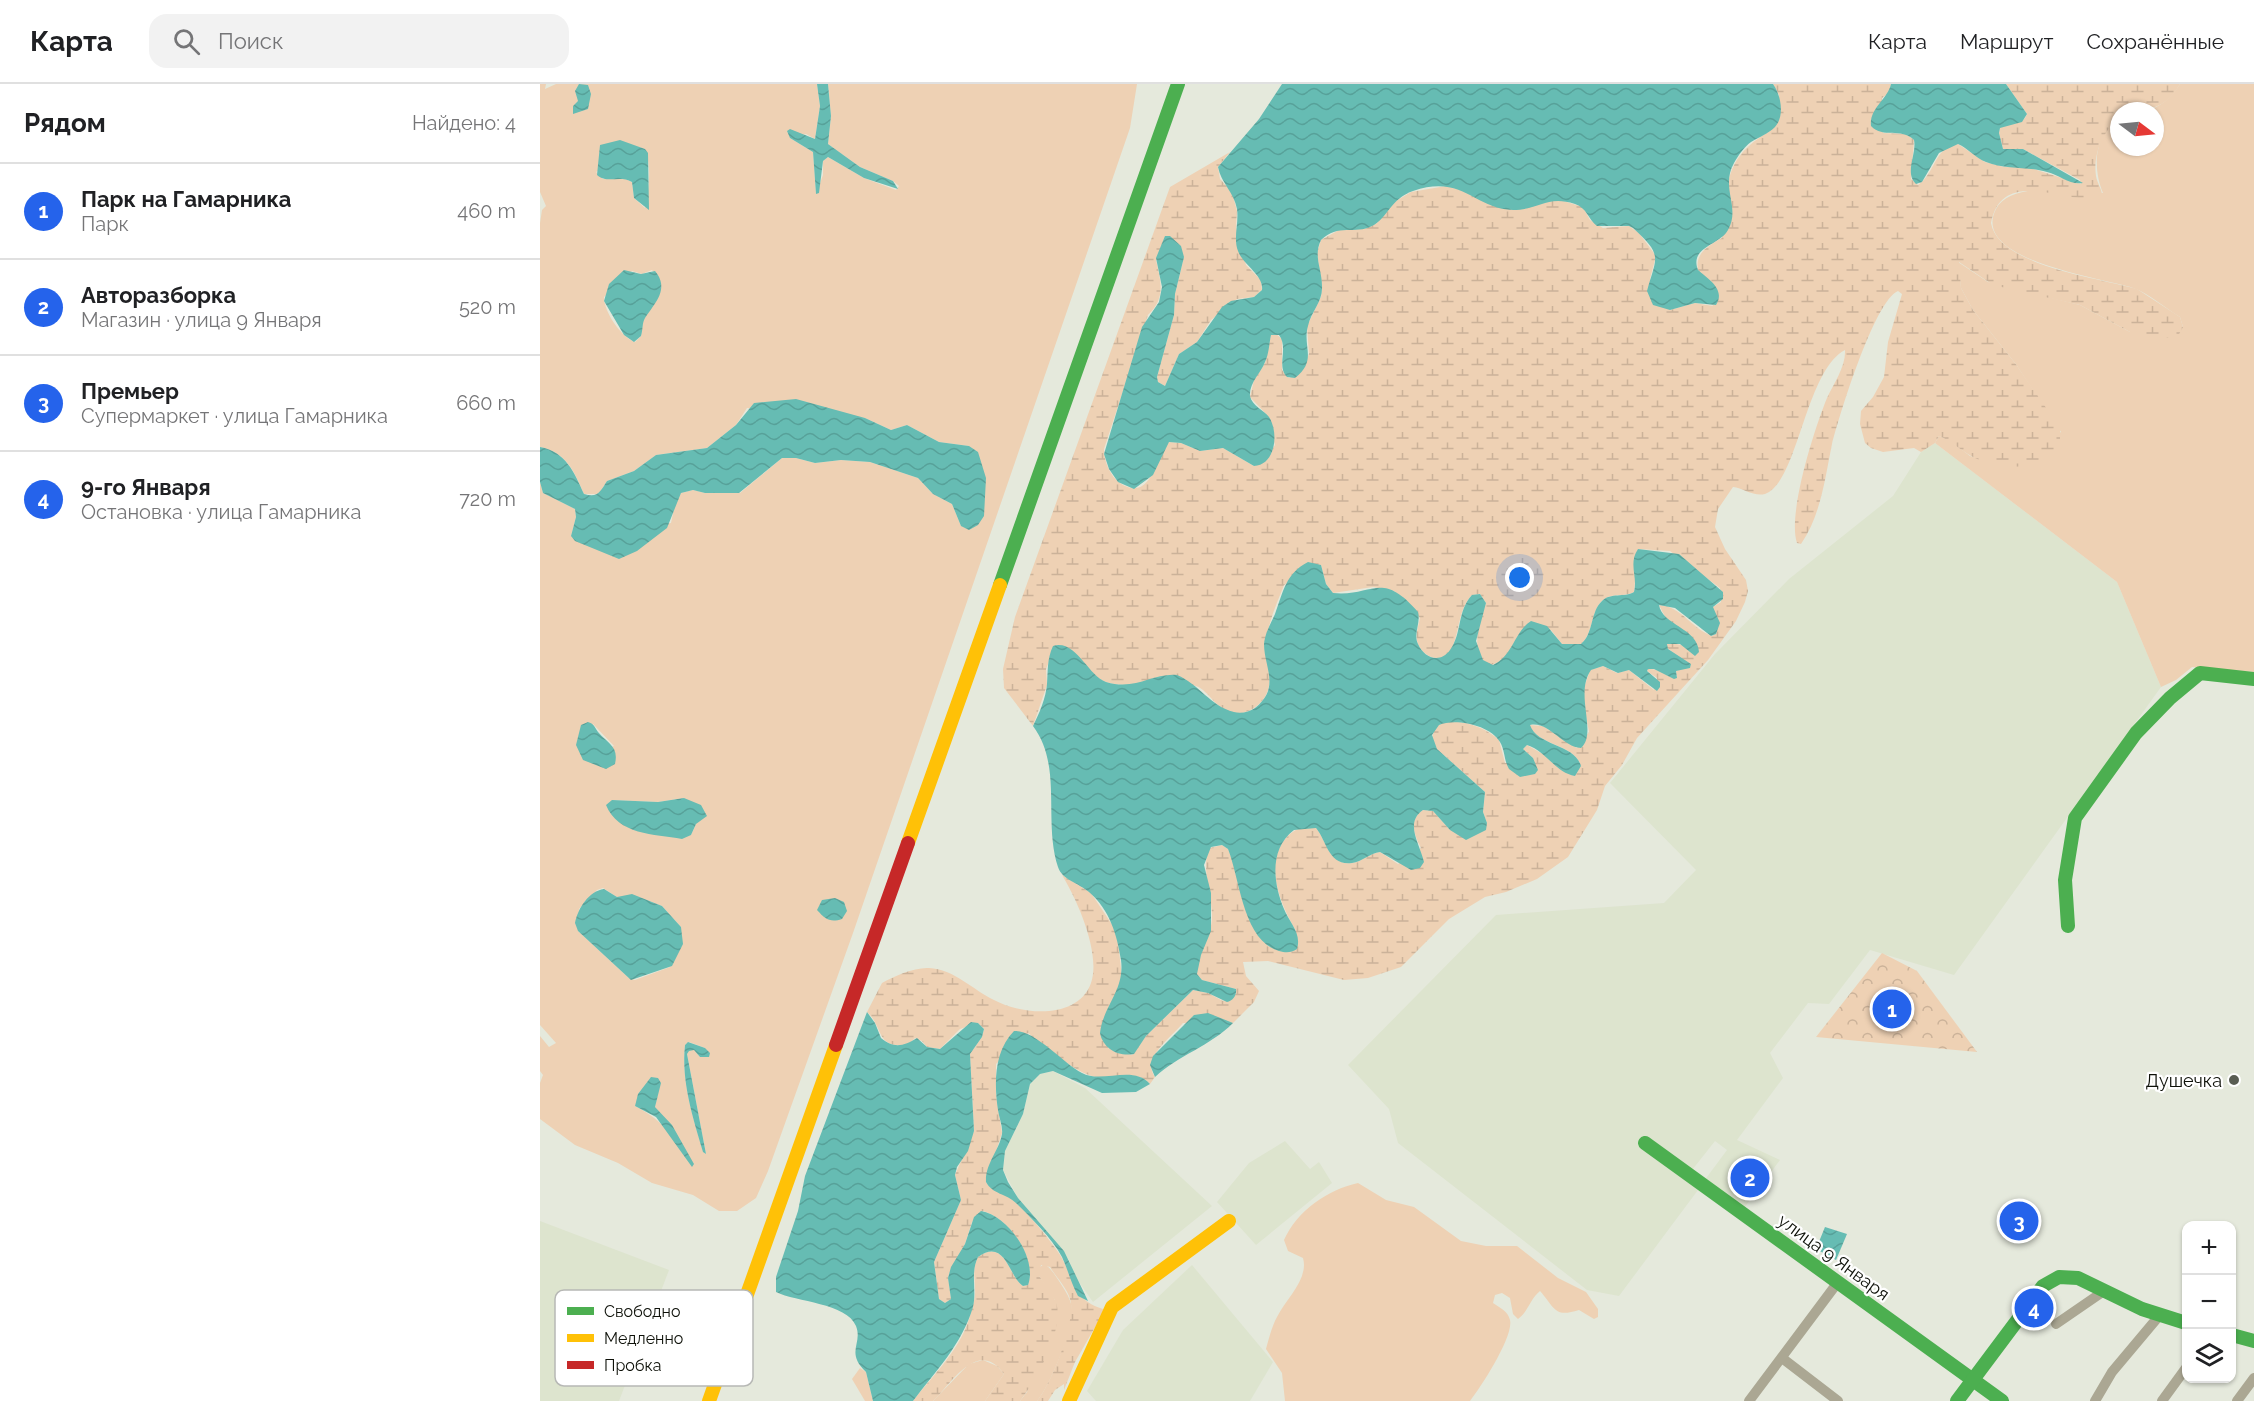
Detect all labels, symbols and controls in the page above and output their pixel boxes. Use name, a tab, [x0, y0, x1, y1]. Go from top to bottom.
search box	[149, 14, 569, 68]
text: Карта	[30, 25, 113, 58]
icon: search	[170, 25, 203, 58]
text: Поиск	[218, 28, 283, 54]
text: Карта	[1868, 29, 1927, 54]
text: Маршрут	[1960, 29, 2053, 54]
text: Сохранённые	[2086, 29, 2224, 54]
north arrow	[2110, 102, 2164, 156]
text: Рядом	[24, 108, 106, 138]
text: Найдено: 4	[412, 111, 516, 135]
text: Парк на Гамарника	[81, 186, 291, 212]
text: 1	[39, 199, 48, 223]
text: 460 m	[457, 199, 516, 223]
text: Парк	[81, 212, 129, 236]
text: Авторазборка	[81, 282, 236, 308]
text: 2	[38, 295, 49, 319]
text: 520 m	[459, 295, 516, 319]
text: Магазин · улица 9 Января	[81, 308, 322, 332]
text: Премьер	[81, 378, 179, 404]
text: 3	[38, 391, 49, 415]
text: 660 m	[456, 391, 516, 415]
text: Супермаркет · улица Гамарника	[81, 404, 388, 428]
text: 9-го Января	[81, 474, 211, 500]
text: 4	[38, 487, 49, 511]
text: 720 m	[459, 487, 516, 511]
text: Остановка · улица Гамарника	[81, 500, 361, 524]
your location	[1505, 563, 1534, 592]
pin: 1	[1872, 986, 1912, 1032]
place label: Душечка	[2145, 1070, 2222, 1091]
marker: Душечка	[2227, 1073, 2241, 1087]
pin: 2	[1730, 1156, 1770, 1200]
pin: 3	[2000, 1198, 2038, 1244]
street label: улица 9 Января	[1774, 1210, 1894, 1304]
map controls	[2182, 1221, 2236, 1383]
button: +	[2182, 1221, 2236, 1275]
button: −	[2182, 1275, 2236, 1329]
pin: 4	[2014, 1286, 2054, 1330]
legend	[555, 1290, 753, 1386]
text: Свободно	[604, 1302, 680, 1321]
text: Медленно	[604, 1329, 683, 1348]
button: layers	[2182, 1329, 2236, 1383]
text: Пробка	[604, 1356, 662, 1375]

